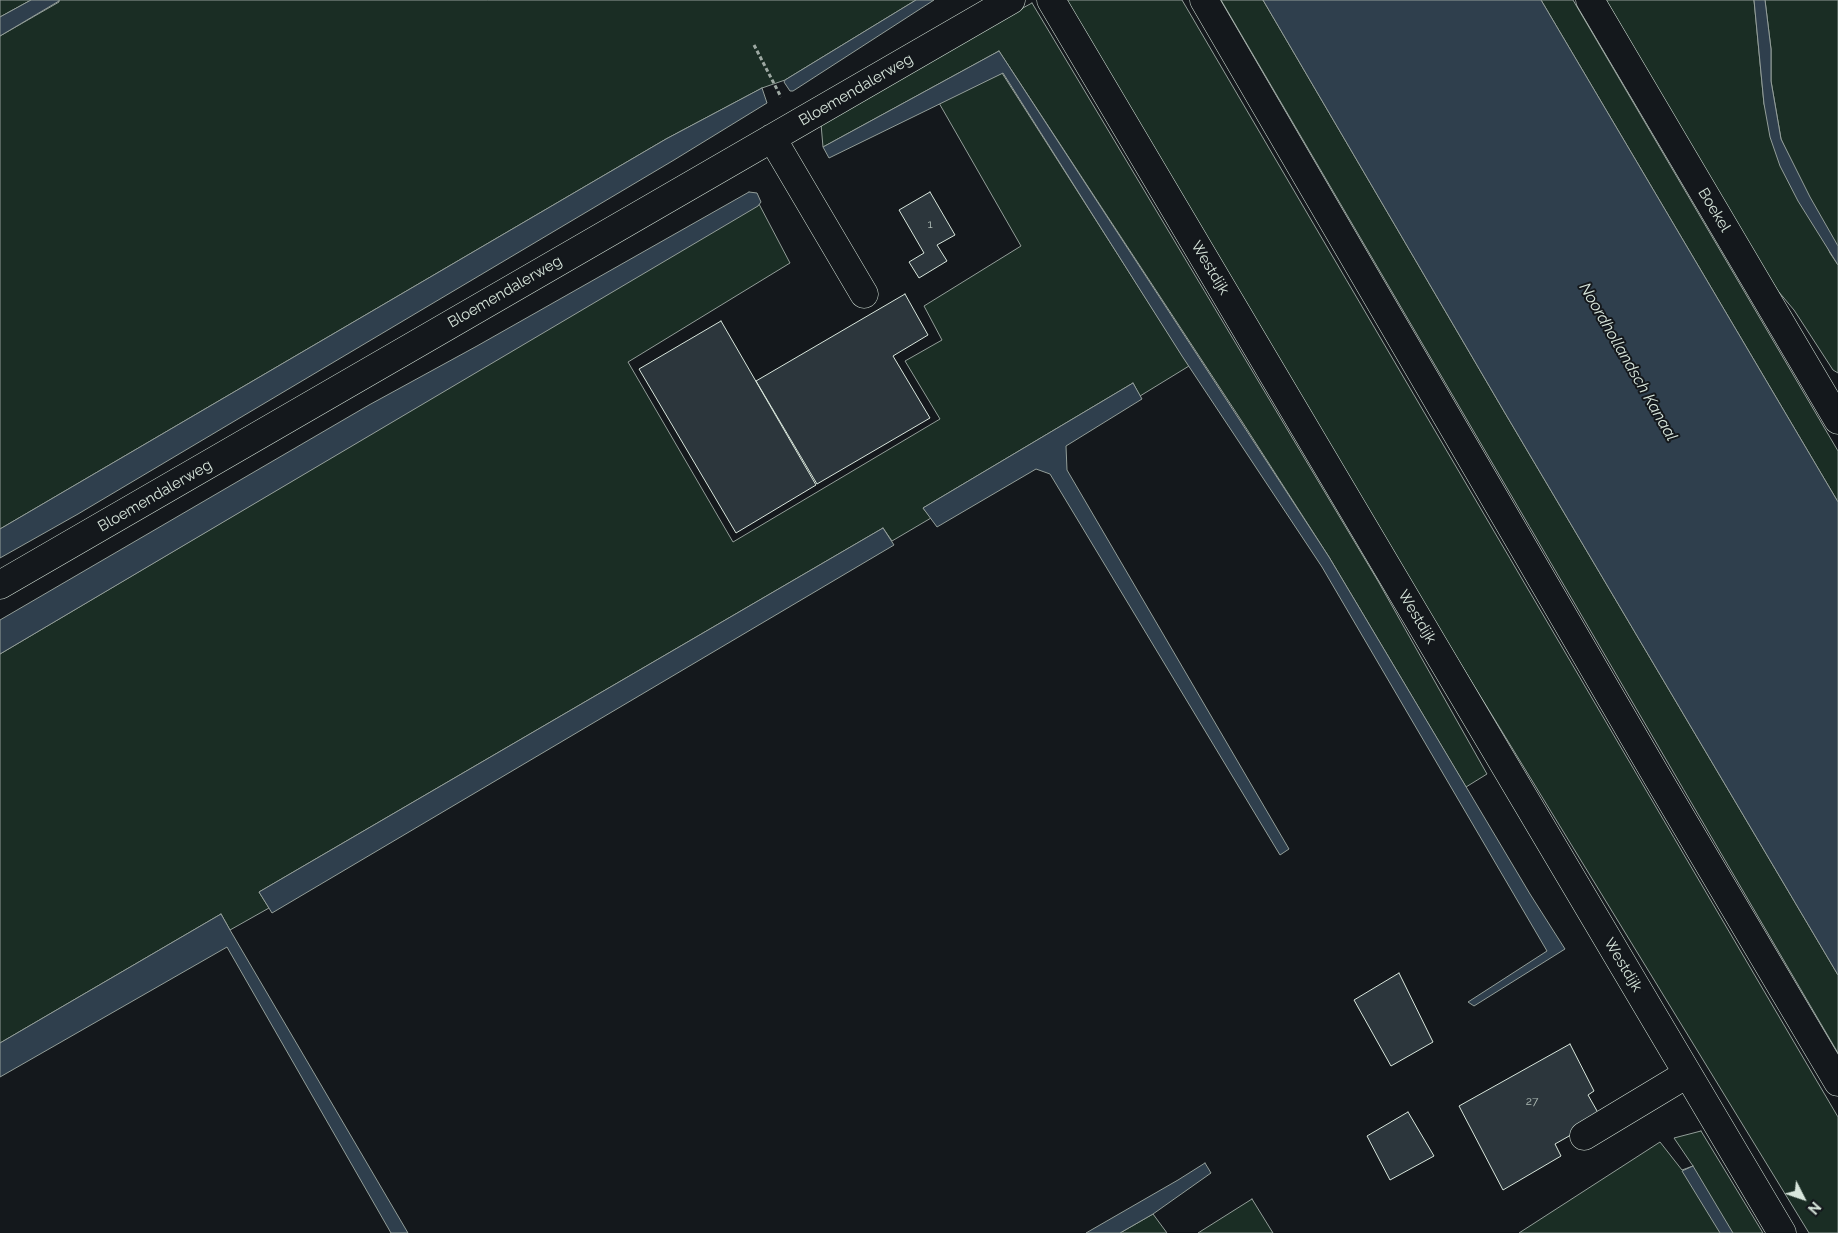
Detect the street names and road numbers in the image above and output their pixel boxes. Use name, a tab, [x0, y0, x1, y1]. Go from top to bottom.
street label: Bloemendalerweg	[796, 50, 916, 130]
street label: Boekel	[1694, 185, 1734, 235]
street label: Westdijk	[1187, 238, 1233, 298]
street label: Bloemendalerweg	[445, 252, 565, 332]
street label: Bloemendalerweg	[95, 456, 215, 536]
street label: Westdijk	[1394, 587, 1440, 647]
street label: Westdijk	[1600, 935, 1646, 995]

